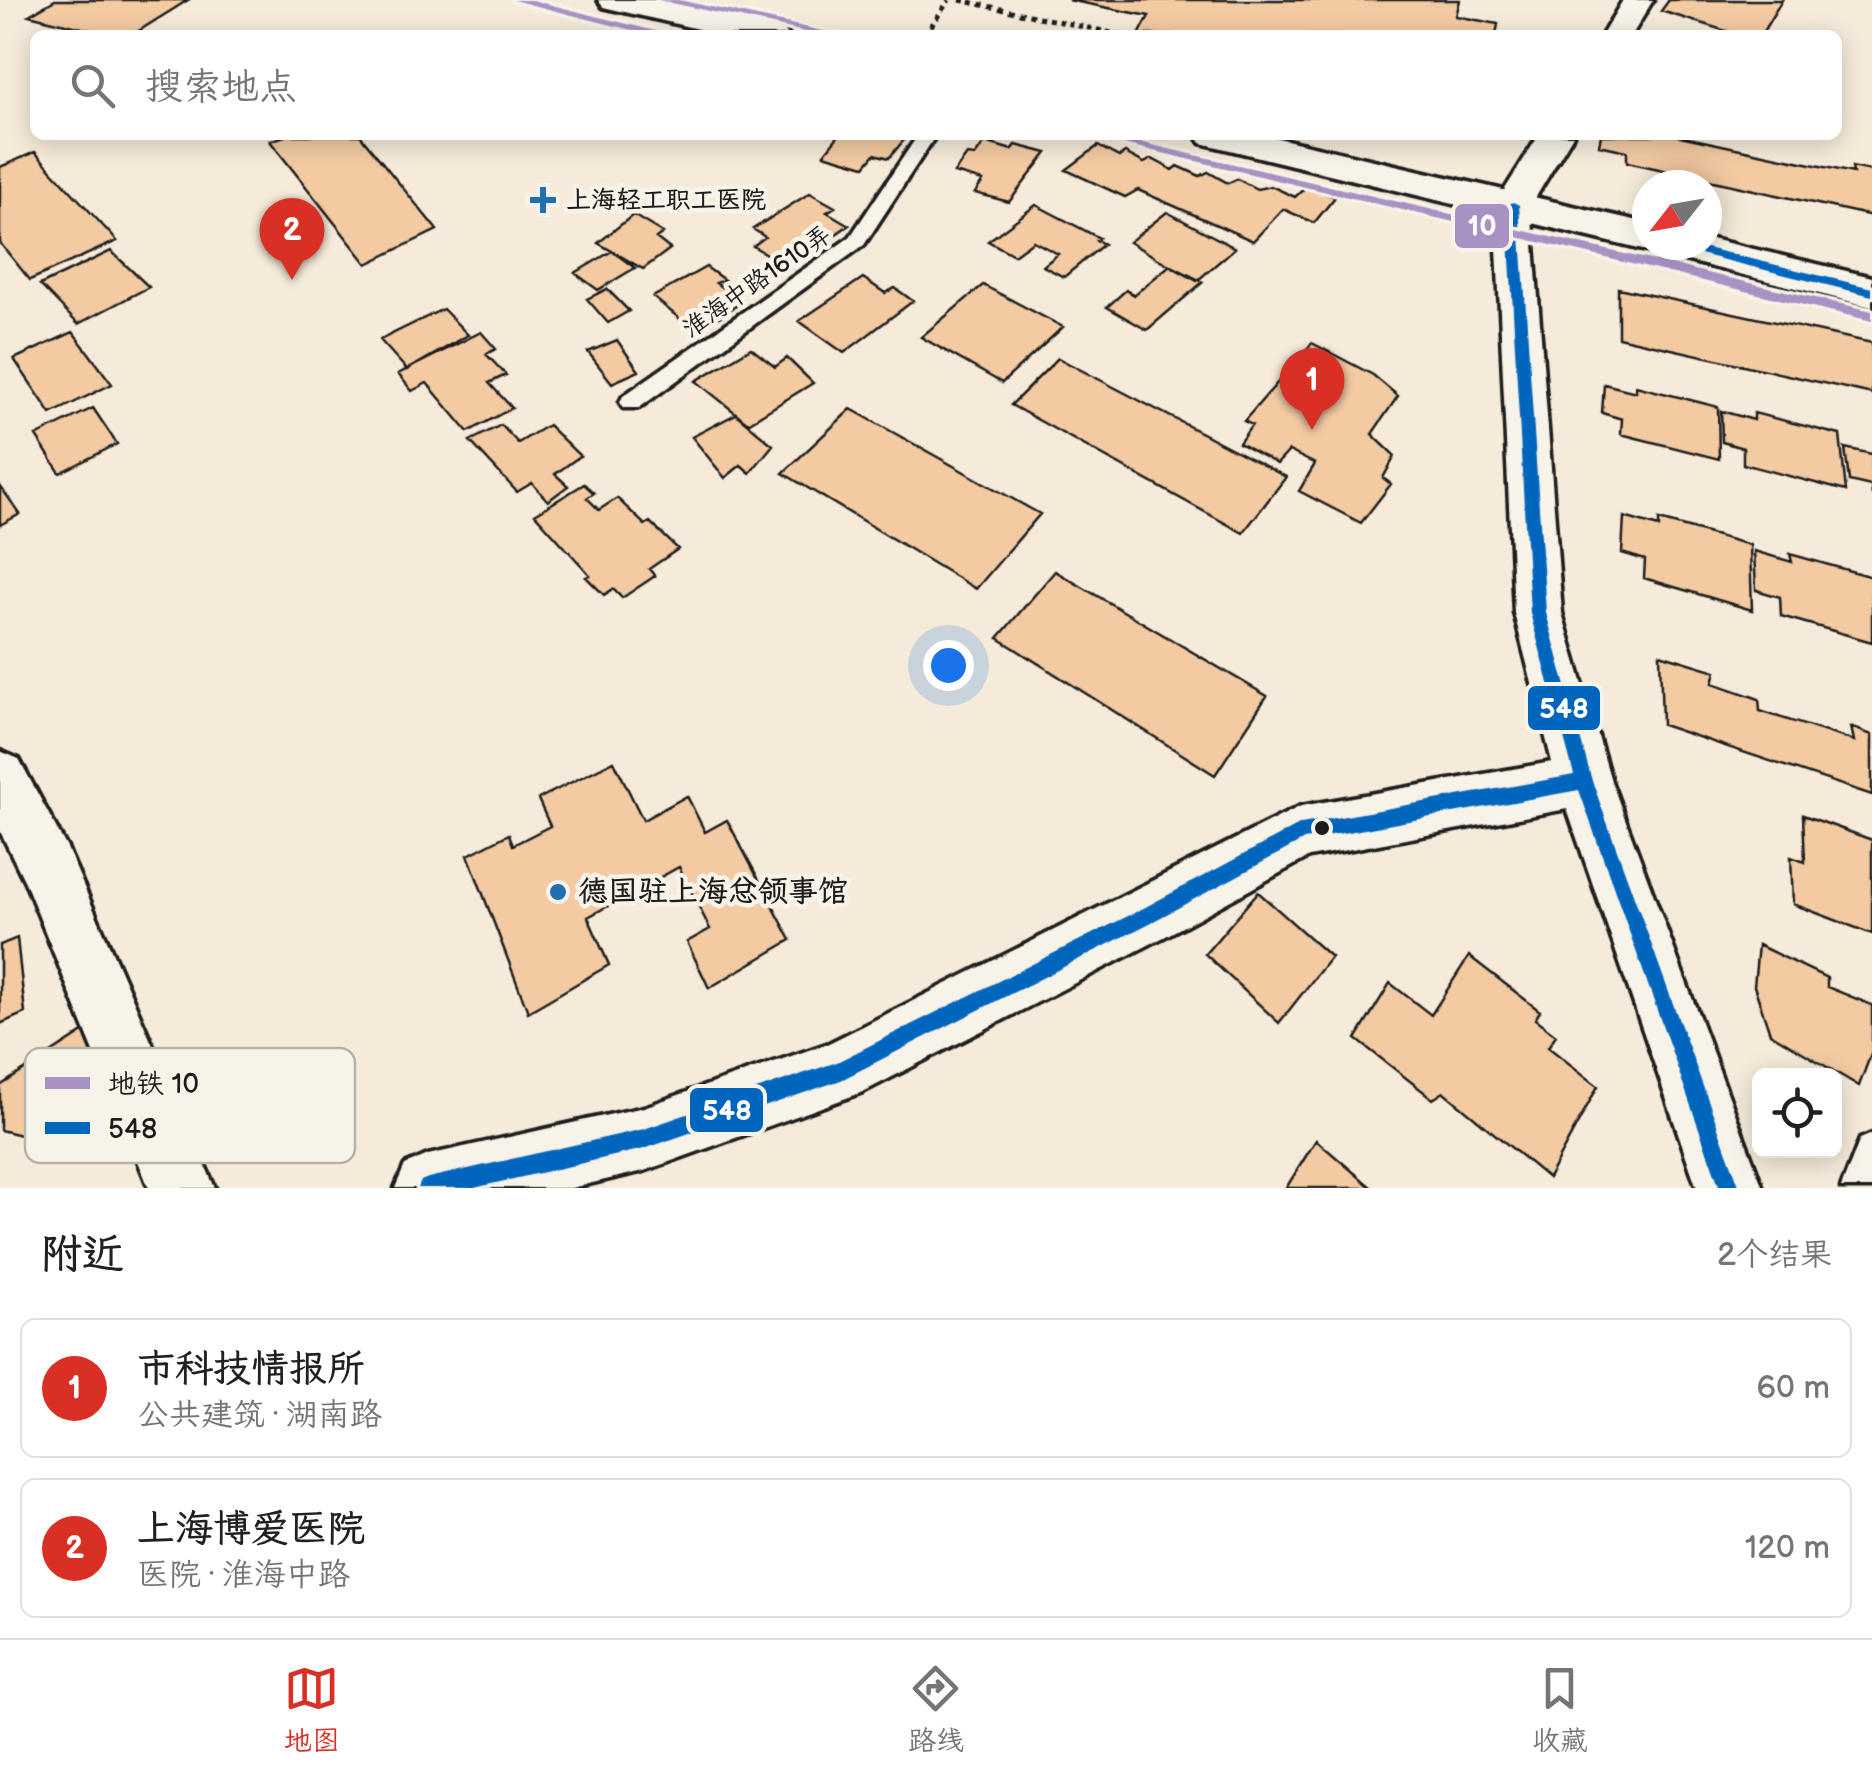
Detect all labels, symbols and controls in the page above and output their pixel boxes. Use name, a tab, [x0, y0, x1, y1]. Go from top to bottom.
search box	[30, 30, 1842, 140]
icon: search	[65, 58, 120, 113]
text: 搜索地点	[145, 65, 297, 110]
north arrow	[1632, 170, 1722, 260]
place label: 上海轻工职工医院	[566, 185, 766, 216]
marker: 上海轻工职工医院	[530, 187, 556, 213]
pin: 2	[260, 198, 324, 280]
line badge: 10	[1453, 202, 1511, 250]
text: 10	[1467, 210, 1497, 243]
street label: 淮海中路1610弄	[677, 219, 837, 345]
pin: 1	[1280, 348, 1344, 430]
your location	[923, 640, 974, 691]
line badge: 548	[1526, 684, 1602, 732]
text: 548	[1539, 693, 1589, 726]
unlabelled marker	[1312, 818, 1332, 838]
place label: 德国驻上海总领事馆	[578, 874, 848, 910]
marker: 德国驻上海总领事馆	[547, 881, 569, 903]
legend	[25, 1048, 355, 1163]
text: 地铁 10	[108, 1068, 199, 1101]
map controls	[1752, 1068, 1842, 1158]
button: locate	[1752, 1068, 1842, 1158]
line badge: 548	[688, 1086, 765, 1134]
text: 548	[702, 1095, 752, 1128]
text: 548	[108, 1113, 157, 1146]
text: 附近	[40, 1230, 124, 1281]
text: 2个结果	[1717, 1236, 1832, 1275]
text: 市科技情报所	[137, 1347, 365, 1392]
text: 1	[68, 1369, 81, 1408]
text: 60 m	[1757, 1369, 1830, 1408]
text: 公共建筑 · 湖南路	[137, 1396, 382, 1435]
text: 上海博爱医院	[137, 1507, 365, 1552]
text: 2	[65, 1529, 84, 1568]
text: 120 m	[1745, 1529, 1830, 1568]
text: 医院 · 淮海中路	[137, 1556, 350, 1595]
tab: 地图	[284, 1661, 340, 1758]
tab: 路线	[908, 1661, 964, 1758]
tab: 收藏	[1532, 1661, 1588, 1758]

